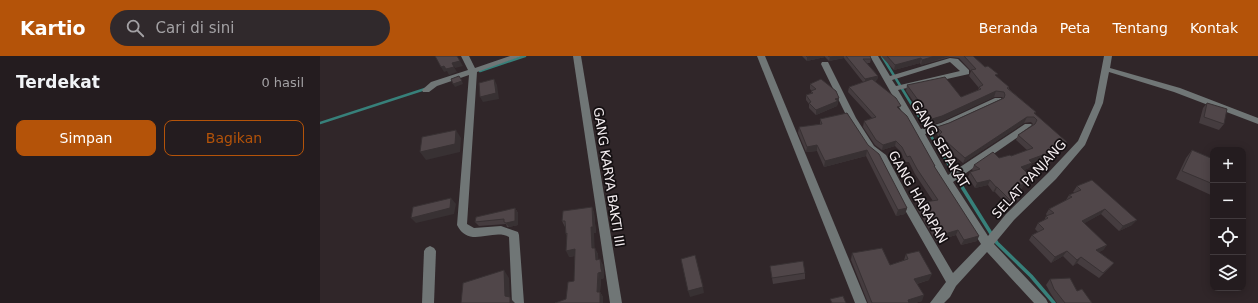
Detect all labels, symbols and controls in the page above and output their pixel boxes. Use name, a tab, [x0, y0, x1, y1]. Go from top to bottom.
search box	[110, 10, 390, 46]
text: Kartio	[20, 17, 86, 39]
icon: search	[124, 17, 146, 39]
text: Cari di sini	[156, 19, 234, 37]
text: Beranda	[979, 20, 1038, 36]
text: Peta	[1060, 20, 1090, 36]
text: Tentang	[1112, 20, 1168, 36]
text: Kontak	[1190, 20, 1238, 36]
text: Terdekat	[16, 72, 100, 92]
text: 0 hasil	[261, 75, 304, 90]
street label: GANG SEPAKAT	[908, 98, 972, 191]
street label: GANG KARYA BAKTI III	[591, 106, 627, 248]
button: Simpan	[16, 120, 156, 156]
button: Bagikan	[164, 120, 304, 156]
street label: SELAT PANJANG	[989, 137, 1069, 221]
map controls	[1210, 147, 1246, 291]
button: +	[1210, 147, 1246, 183]
street label: GANG HARAPAN	[885, 148, 951, 246]
button: −	[1210, 183, 1246, 219]
button: locate	[1210, 219, 1246, 255]
button: layers	[1210, 255, 1246, 291]

